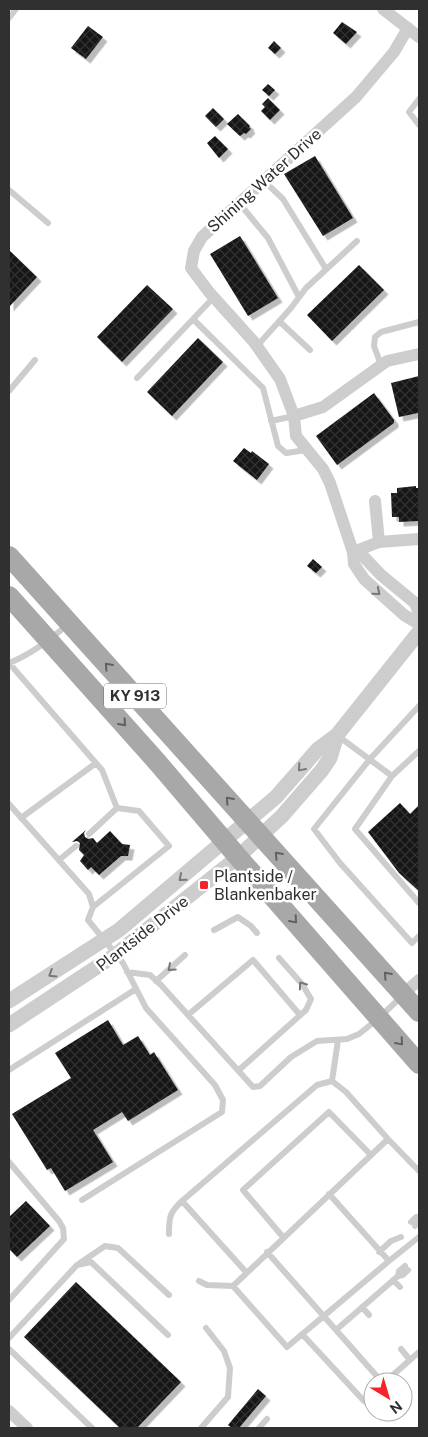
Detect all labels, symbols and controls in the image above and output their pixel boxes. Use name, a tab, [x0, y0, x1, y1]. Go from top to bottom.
street label: Shining Water Drive	[204, 124, 325, 236]
one-way arrow	[372, 586, 381, 595]
one-way arrow	[105, 663, 114, 672]
road number: KY 913	[104, 684, 166, 708]
one-way arrow	[117, 718, 126, 727]
one-way arrow	[298, 762, 307, 771]
one-way arrow	[225, 797, 234, 806]
one-way arrow	[275, 851, 284, 860]
place label: Plantside / Blankenbaker	[214, 867, 317, 904]
one-way arrow	[179, 872, 188, 880]
marker: Plantside / Blankenbaker	[198, 879, 210, 891]
street label: Plantside Drive	[92, 892, 192, 975]
one-way arrow	[288, 914, 297, 923]
one-way arrow	[167, 962, 176, 971]
one-way arrow	[48, 968, 57, 978]
one-way arrow	[383, 972, 392, 981]
one-way arrow	[299, 982, 308, 991]
one-way arrow	[395, 1037, 404, 1046]
north arrow	[363, 1372, 413, 1422]
text: N	[387, 1398, 405, 1417]

